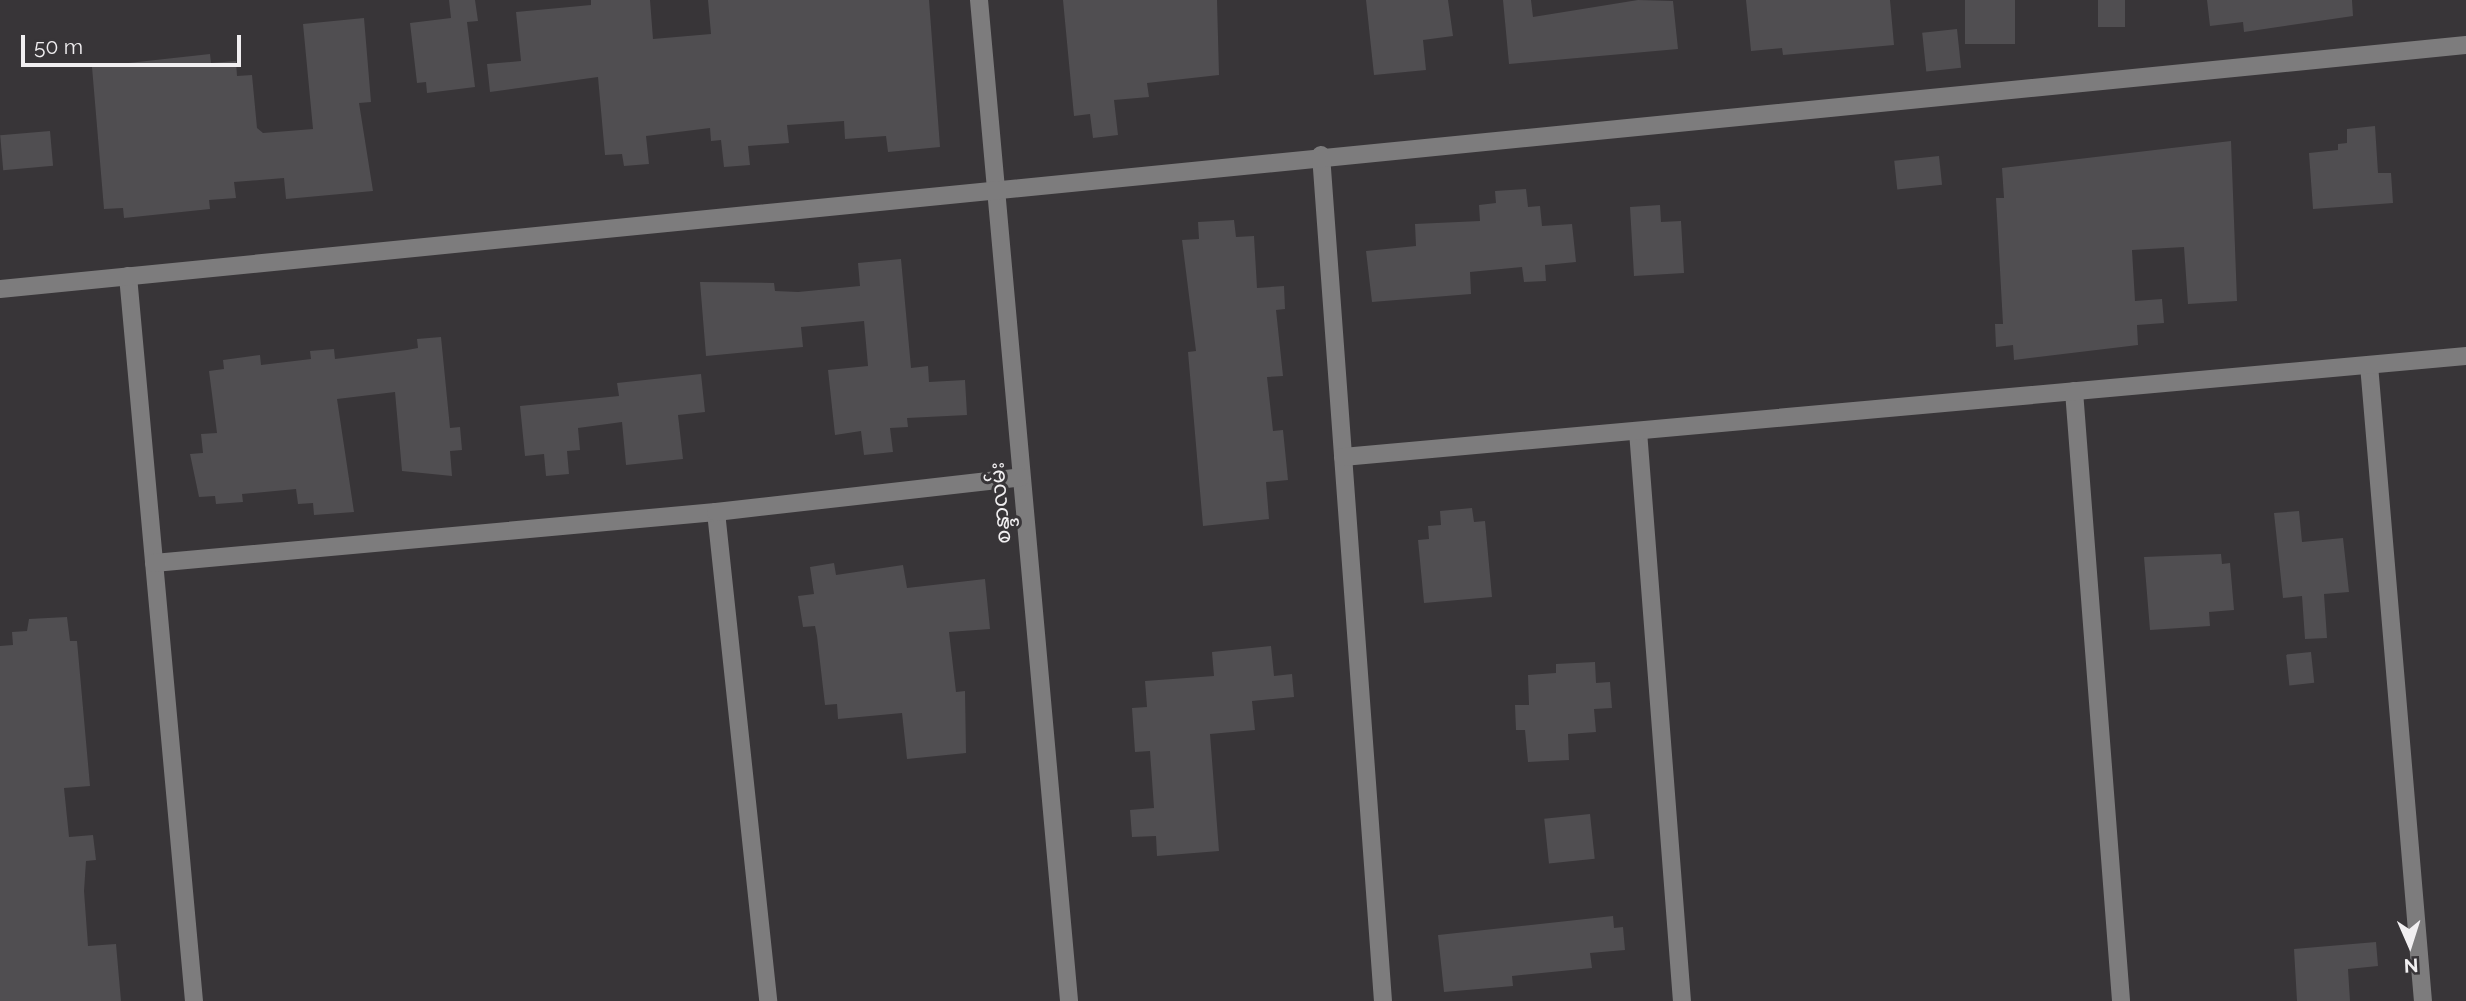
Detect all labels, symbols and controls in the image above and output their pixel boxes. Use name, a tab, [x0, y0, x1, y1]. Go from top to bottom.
scale bar	[24, 21, 245, 65]
text: 50 m	[34, 34, 83, 59]
street label: စန္ဒာလမ်း	[984, 461, 1016, 545]
north arrow	[2375, 910, 2445, 980]
text: N	[2403, 955, 2419, 977]

